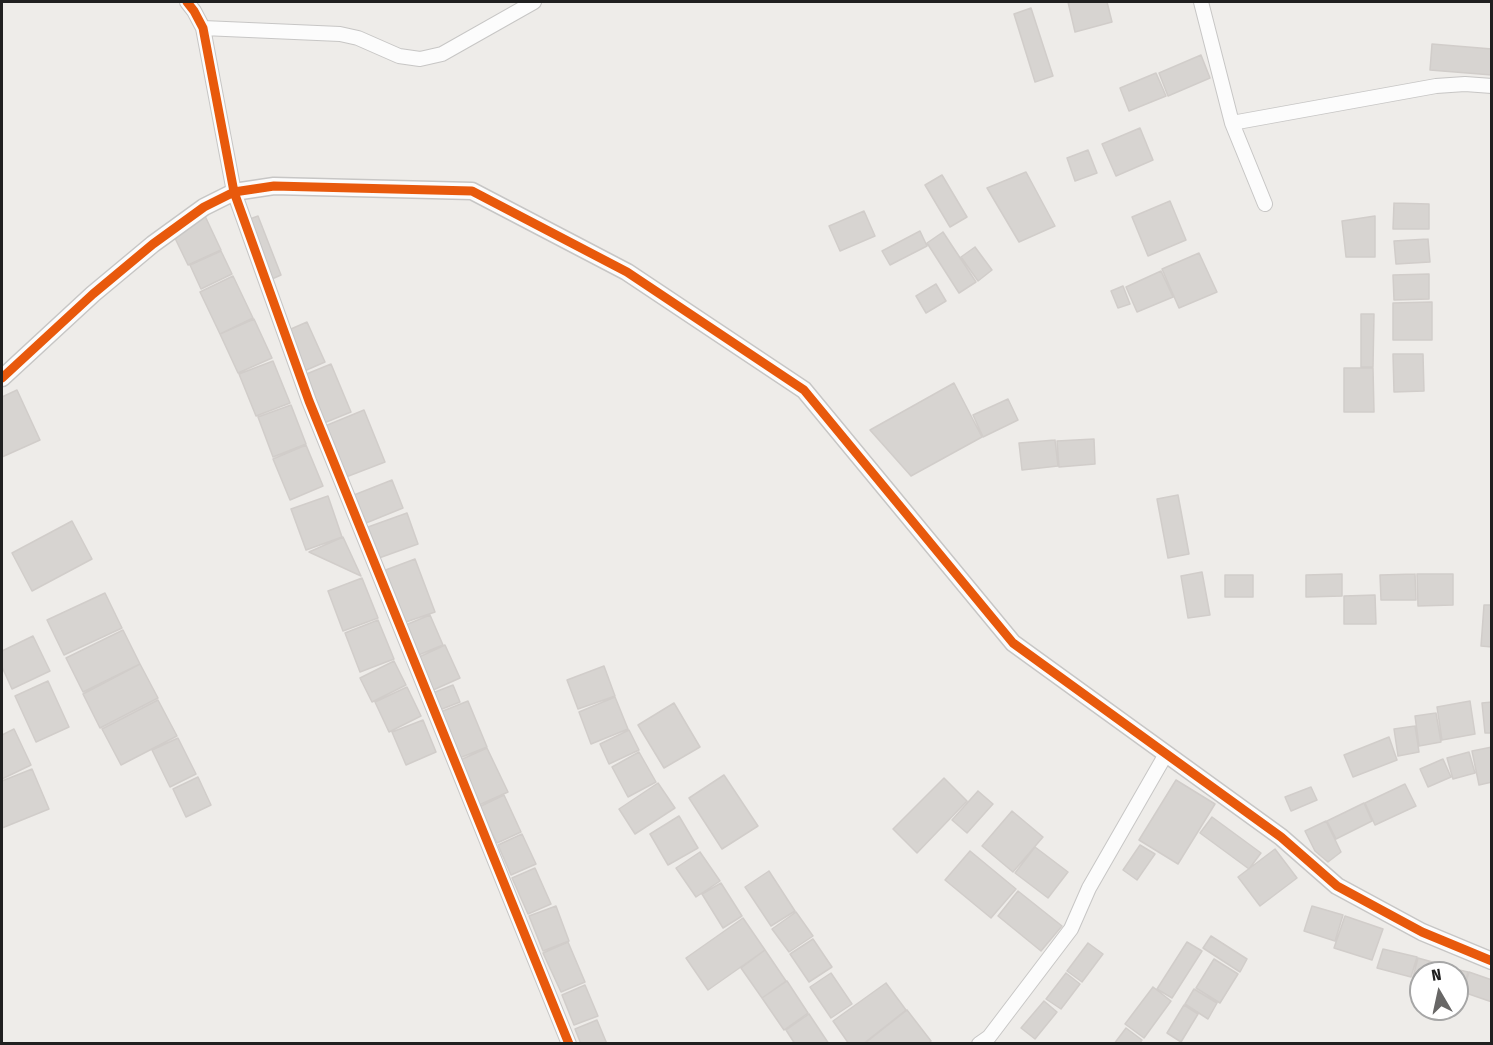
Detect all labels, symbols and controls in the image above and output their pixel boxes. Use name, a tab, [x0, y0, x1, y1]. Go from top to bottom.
north arrow	[1409, 961, 1469, 1021]
text: N	[1430, 965, 1443, 985]

